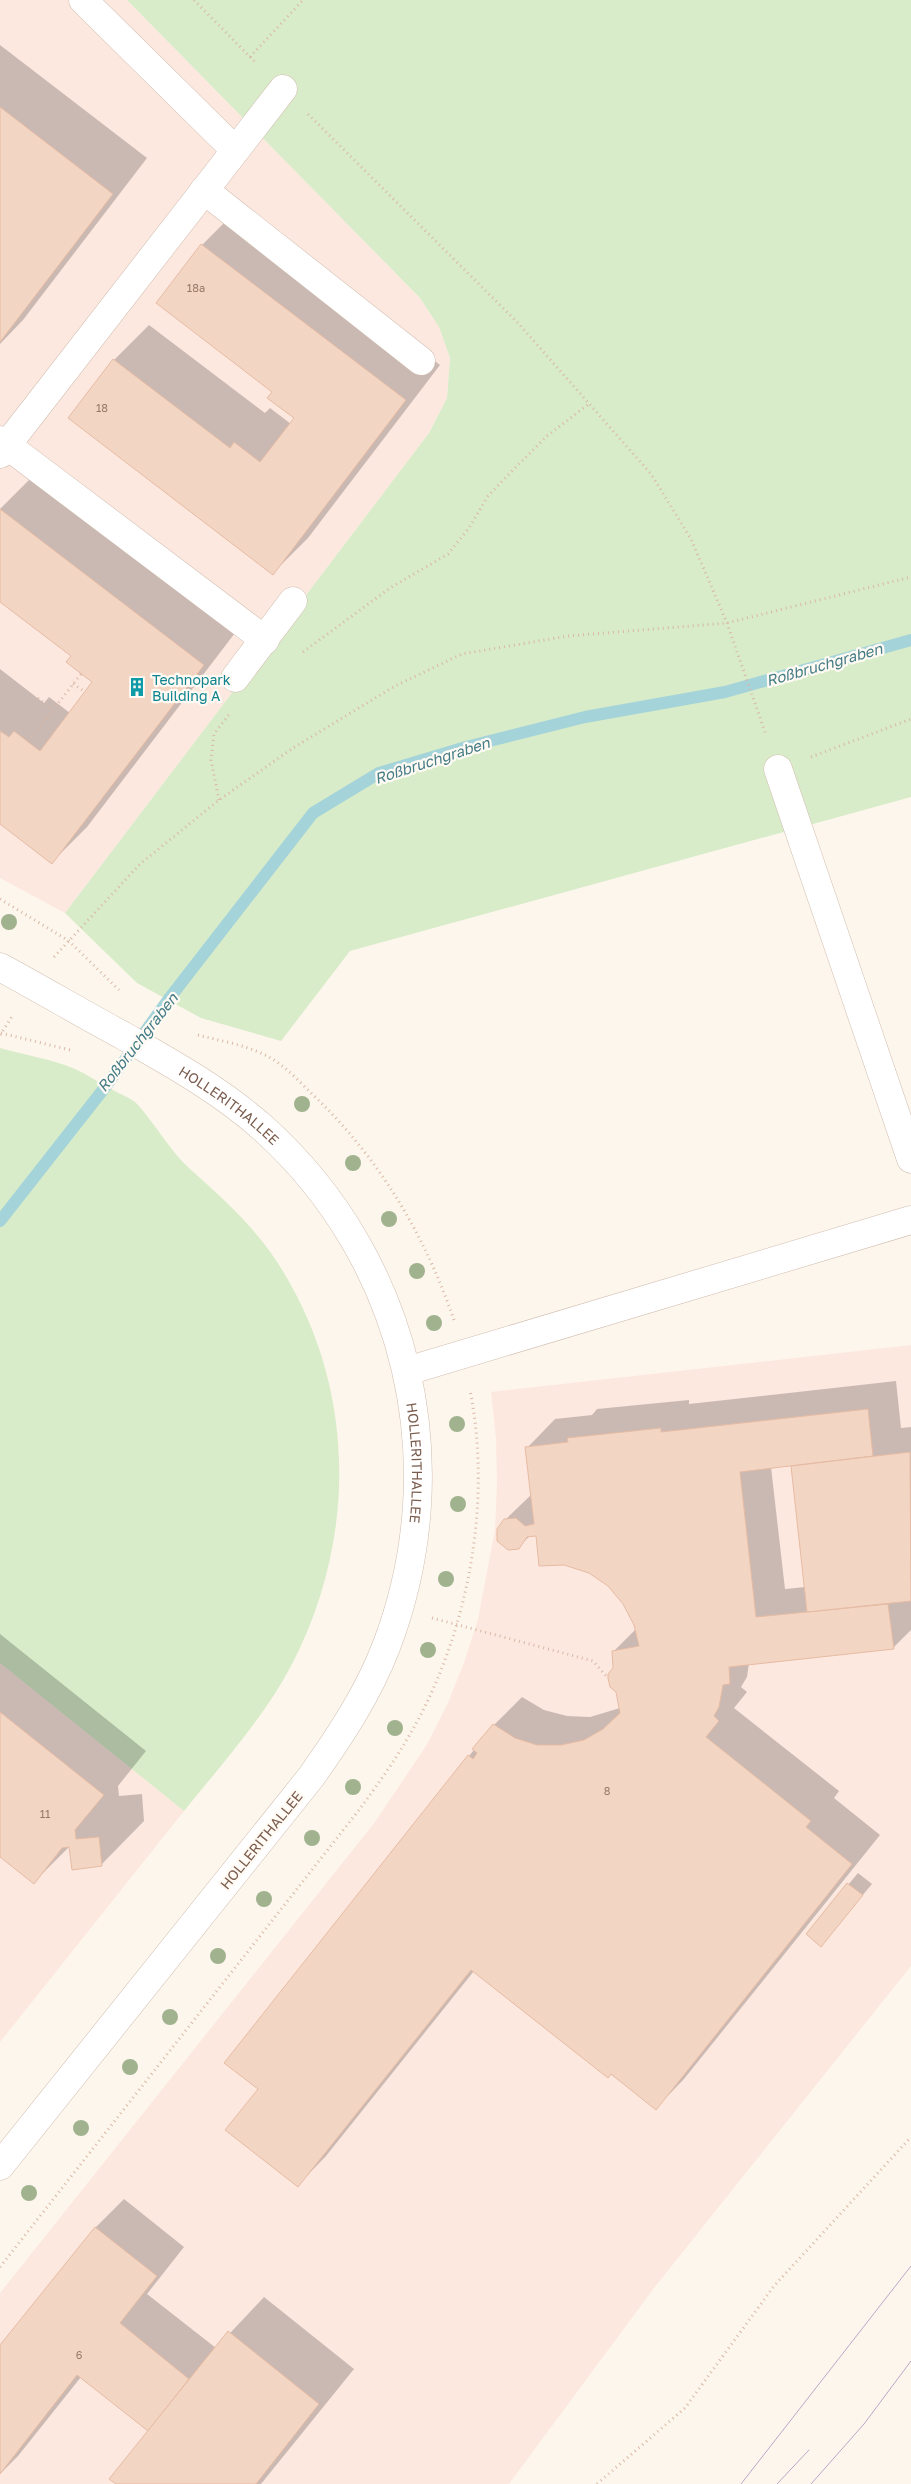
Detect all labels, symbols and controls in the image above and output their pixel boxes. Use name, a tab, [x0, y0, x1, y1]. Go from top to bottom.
house number: 18a	[187, 281, 205, 294]
house number: 18	[96, 401, 108, 414]
water label: Roßbruchgraben	[764, 639, 885, 690]
place label: Technopark Building A	[152, 671, 231, 704]
building icon: Technopark Building A	[126, 676, 148, 698]
water label: Roßbruchgraben	[372, 733, 493, 788]
water label: Roßbruchgraben	[93, 989, 182, 1095]
street label: HOLLERITHALLEE	[176, 1062, 283, 1148]
street label: HOLLERITHALLEE	[404, 1401, 426, 1524]
house number: 8	[604, 1784, 611, 1797]
street label: HOLLERITHALLEE	[216, 1788, 306, 1892]
house number: 11	[40, 1807, 50, 1820]
house number: 6	[76, 2348, 83, 2361]

